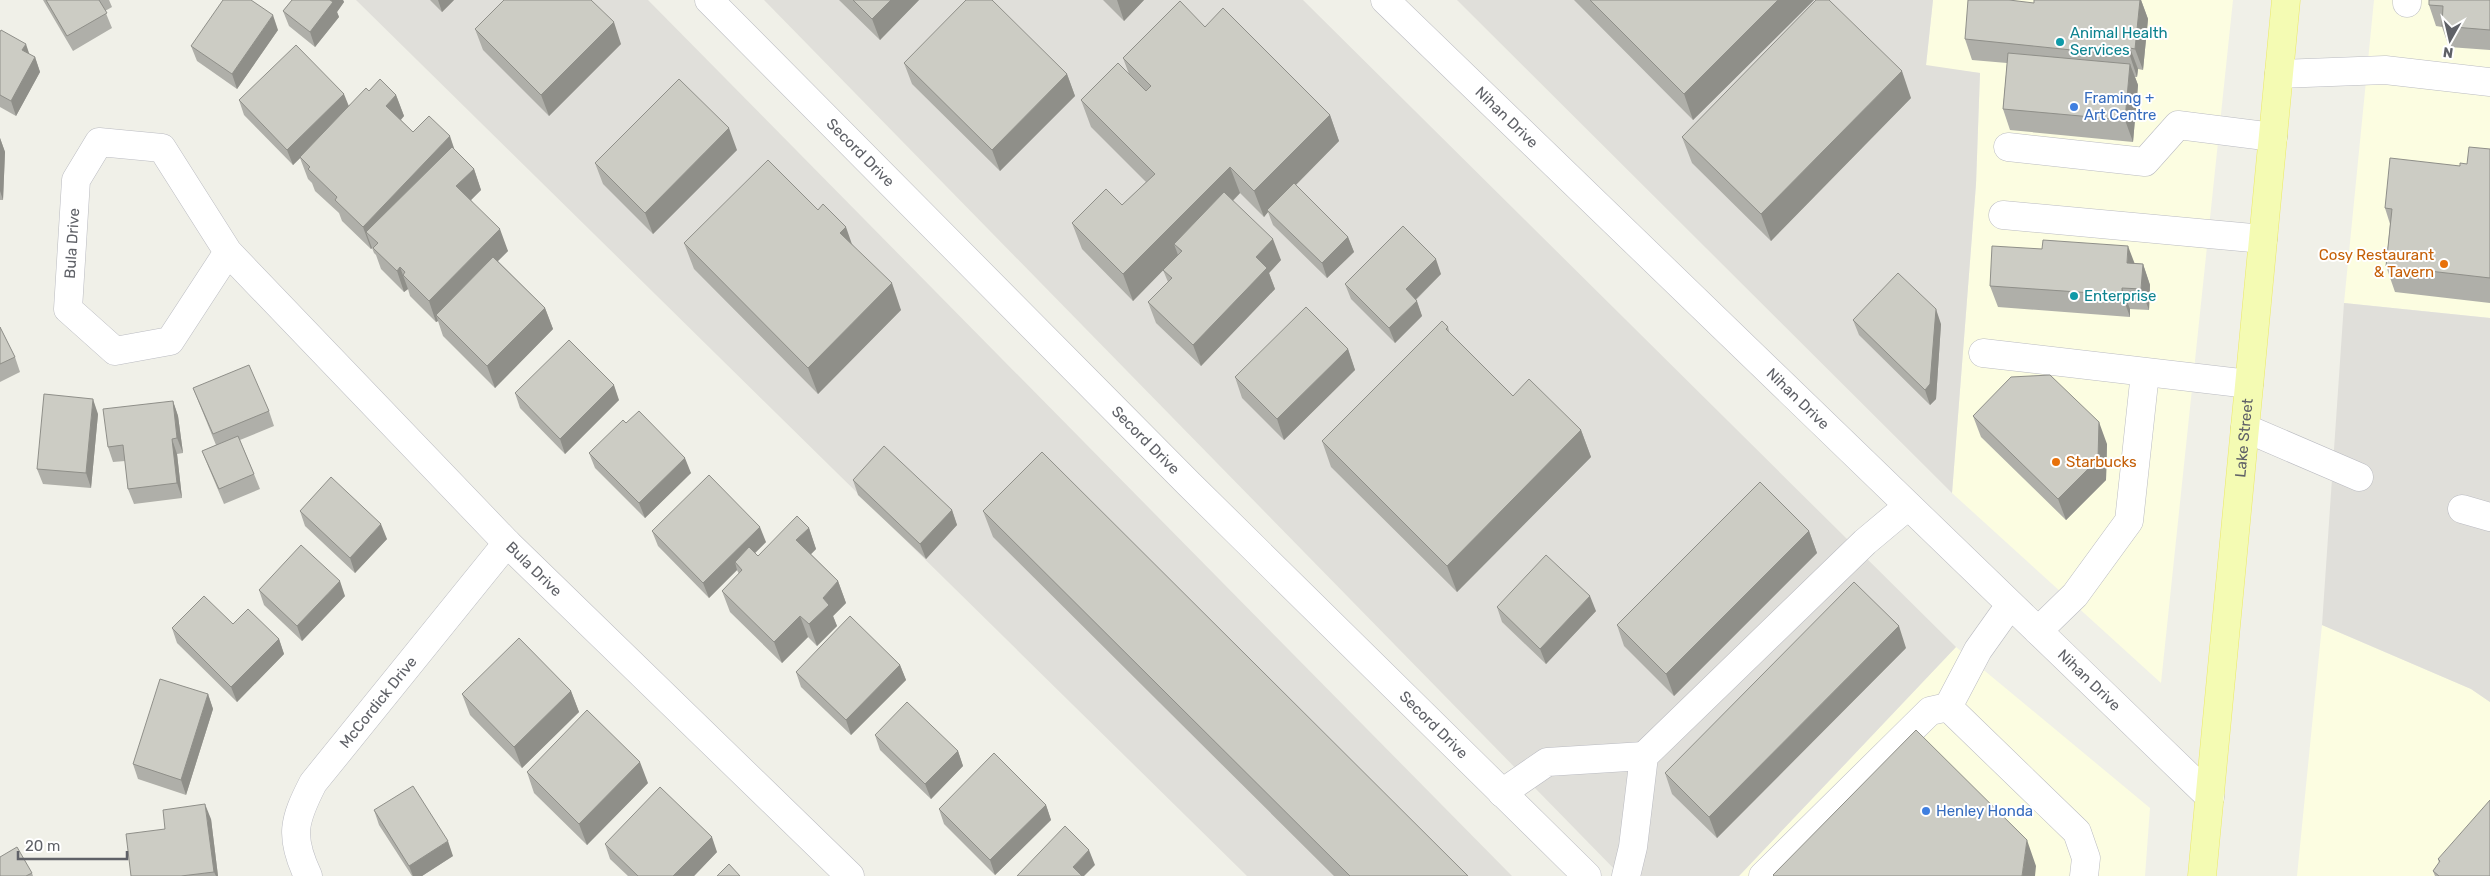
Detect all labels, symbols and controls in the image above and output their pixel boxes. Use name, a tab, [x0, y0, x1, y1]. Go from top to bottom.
north arrow	[2425, 15, 2475, 65]
place label: Animal Health Services	[2070, 24, 2168, 59]
marker: Animal Health Services	[2054, 36, 2066, 48]
text: N	[2442, 43, 2454, 61]
street label: Nihan Drive	[1471, 83, 1542, 152]
place label: Framing + Art Centre	[2084, 89, 2156, 124]
marker: Framing + Art Centre	[2068, 101, 2080, 113]
street label: Secord Drive	[823, 115, 898, 191]
street label: Bula Drive	[61, 207, 83, 279]
place label: Cosy Restaurant & Tavern	[2319, 246, 2434, 281]
marker: Cosy Restaurant & Tavern	[2438, 258, 2450, 270]
place label: Enterprise	[2084, 287, 2156, 305]
marker: Enterprise	[2068, 290, 2080, 302]
street label: Nihan Drive	[1763, 364, 1833, 433]
street label: Lake Street	[2231, 397, 2257, 478]
street label: Secord Drive	[1108, 402, 1183, 478]
place label: Starbucks	[2066, 453, 2137, 471]
marker: Starbucks	[2050, 456, 2062, 468]
street label: Bula Drive	[502, 538, 566, 600]
street label: Nihan Drive	[2054, 646, 2124, 715]
street label: McCordick Drive	[336, 653, 421, 752]
street label: Secord Drive	[1396, 687, 1472, 763]
place label: Henley Honda	[1936, 802, 2033, 820]
marker: Henley Honda	[1920, 805, 1932, 817]
scale bar	[18, 828, 126, 860]
text: 20 m	[25, 837, 60, 855]

